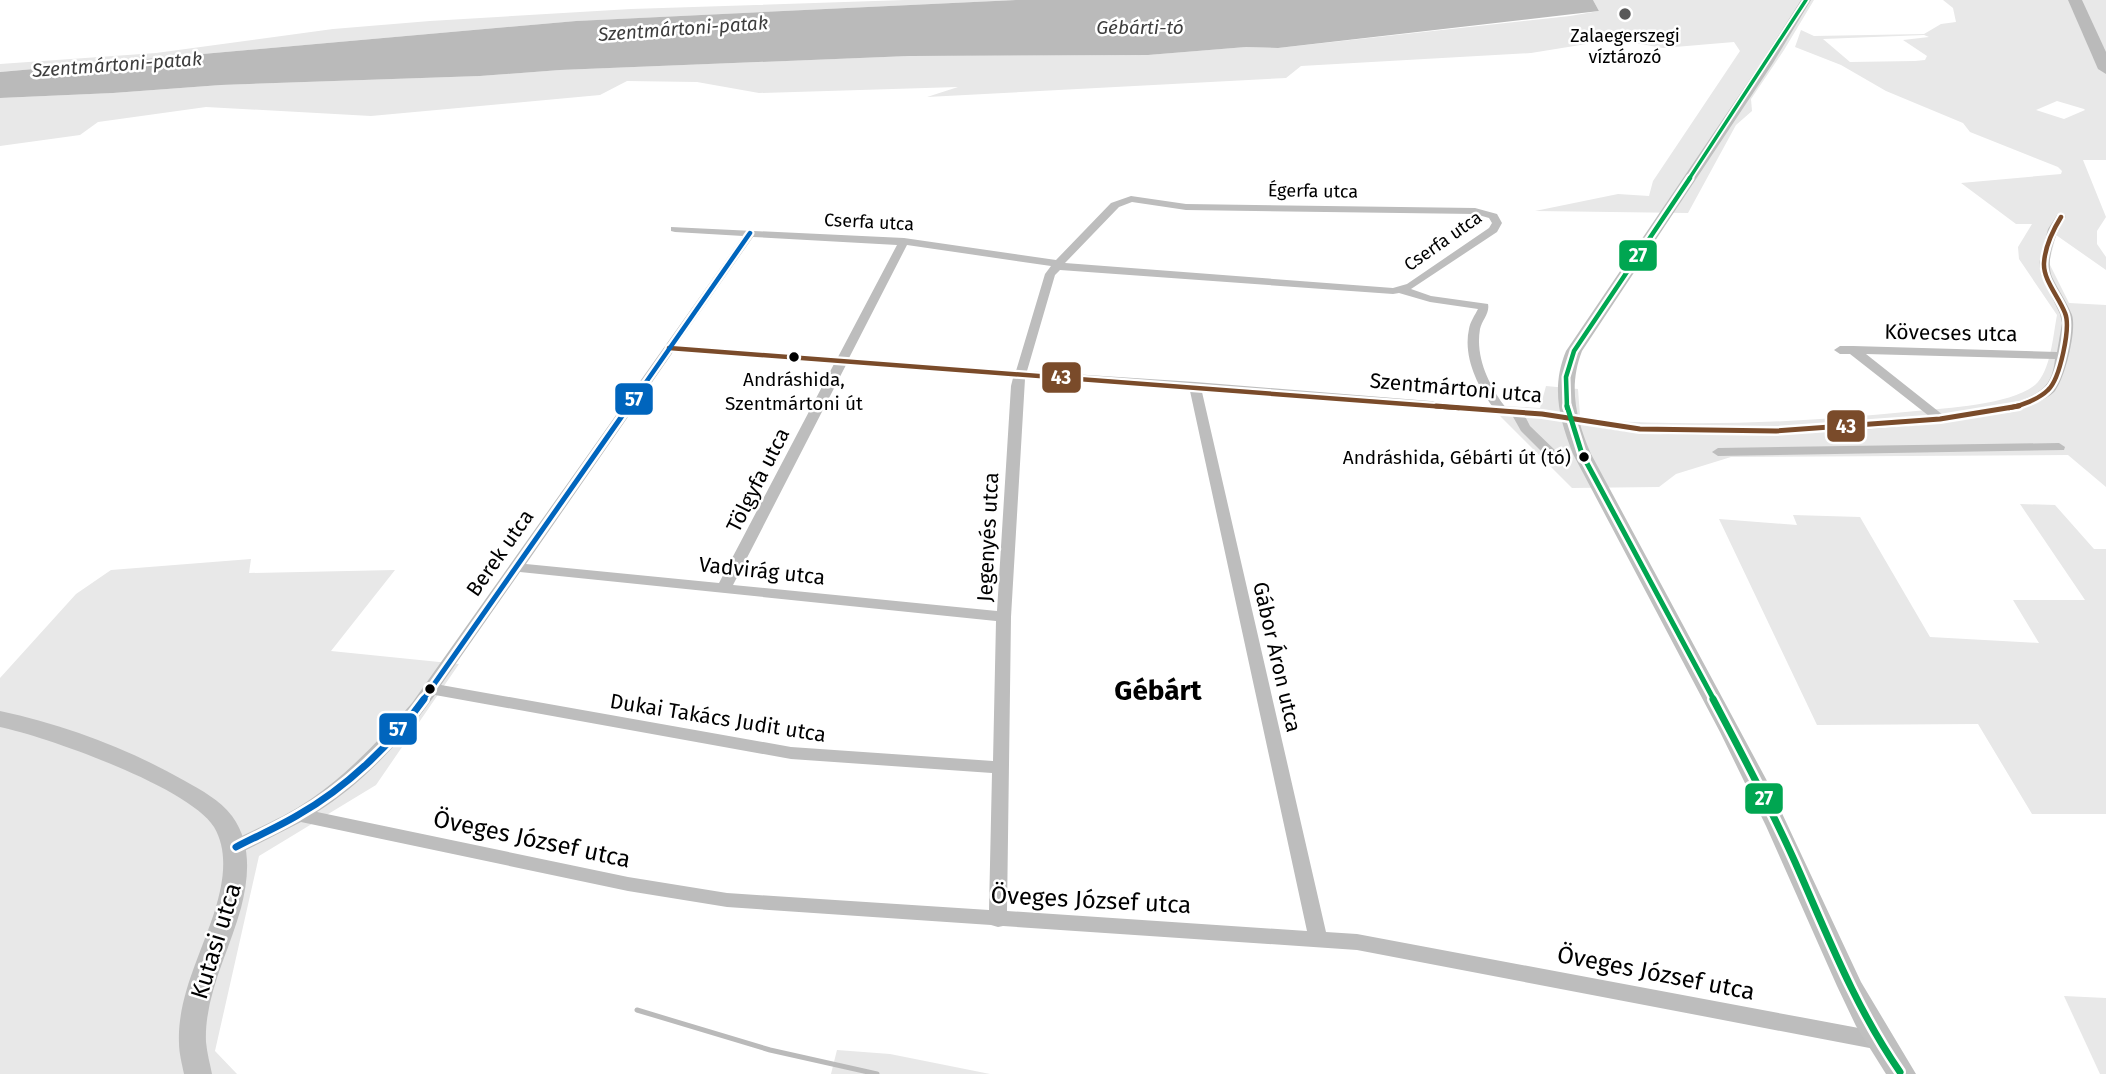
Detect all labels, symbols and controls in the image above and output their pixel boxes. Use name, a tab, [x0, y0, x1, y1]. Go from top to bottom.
marker: Zalaegerszegi víztározó	[1617, 6, 1633, 22]
water label: Szentmártoni-patak	[596, 11, 769, 46]
water label: Gébárti-tó	[1096, 16, 1184, 39]
place label: Zalaegerszegi víztározó	[1570, 25, 1680, 68]
water label: Szentmártoni-patak	[30, 47, 203, 82]
street label: Égerfa utca	[1268, 178, 1358, 203]
street label: Cserfa utca	[1400, 206, 1486, 276]
street label: Cserfa utca	[823, 209, 915, 235]
line badge: 27	[1618, 239, 1658, 272]
text: 27	[1629, 244, 1647, 267]
street label: Kövecses utca	[1884, 319, 2018, 347]
marker: Andráshida, Szentmártoni út	[787, 350, 801, 364]
line badge: 43	[1041, 361, 1082, 394]
text: 43	[1051, 366, 1071, 389]
place label: Andráshida, Szentmártoni út	[725, 368, 863, 415]
street label: Szentmártoni utca	[1369, 368, 1543, 408]
line badge: 57	[614, 382, 654, 416]
text: 57	[625, 388, 643, 411]
line badge: 43	[1826, 409, 1866, 443]
text: 43	[1836, 415, 1856, 438]
street label: Tölgyfa utca	[721, 423, 795, 537]
place label: Andráshida, Gébárti út (tó)	[1343, 446, 1571, 469]
marker: Andráshida, Gébárti út (tó)	[1577, 450, 1591, 464]
street label: Jegenyés utca	[972, 471, 1004, 603]
street label: Berek utca	[461, 505, 539, 601]
street label: Vadvirág utca	[698, 551, 826, 591]
street label: Gábor Áron utca	[1247, 579, 1307, 735]
district label: Gébárt	[1114, 674, 1203, 707]
unlabelled marker	[423, 682, 437, 696]
street label: Dukai Takács Judit utca	[608, 688, 828, 748]
line badge: 57	[378, 712, 418, 746]
text: 57	[389, 718, 407, 741]
line badge: 27	[1744, 782, 1784, 815]
text: 27	[1755, 787, 1773, 810]
street label: Öveges József utca	[431, 804, 633, 874]
street label: Kutasi utca	[185, 879, 247, 1003]
street label: Öveges József utca	[990, 881, 1192, 919]
street label: Öveges József utca	[1555, 940, 1757, 1006]

